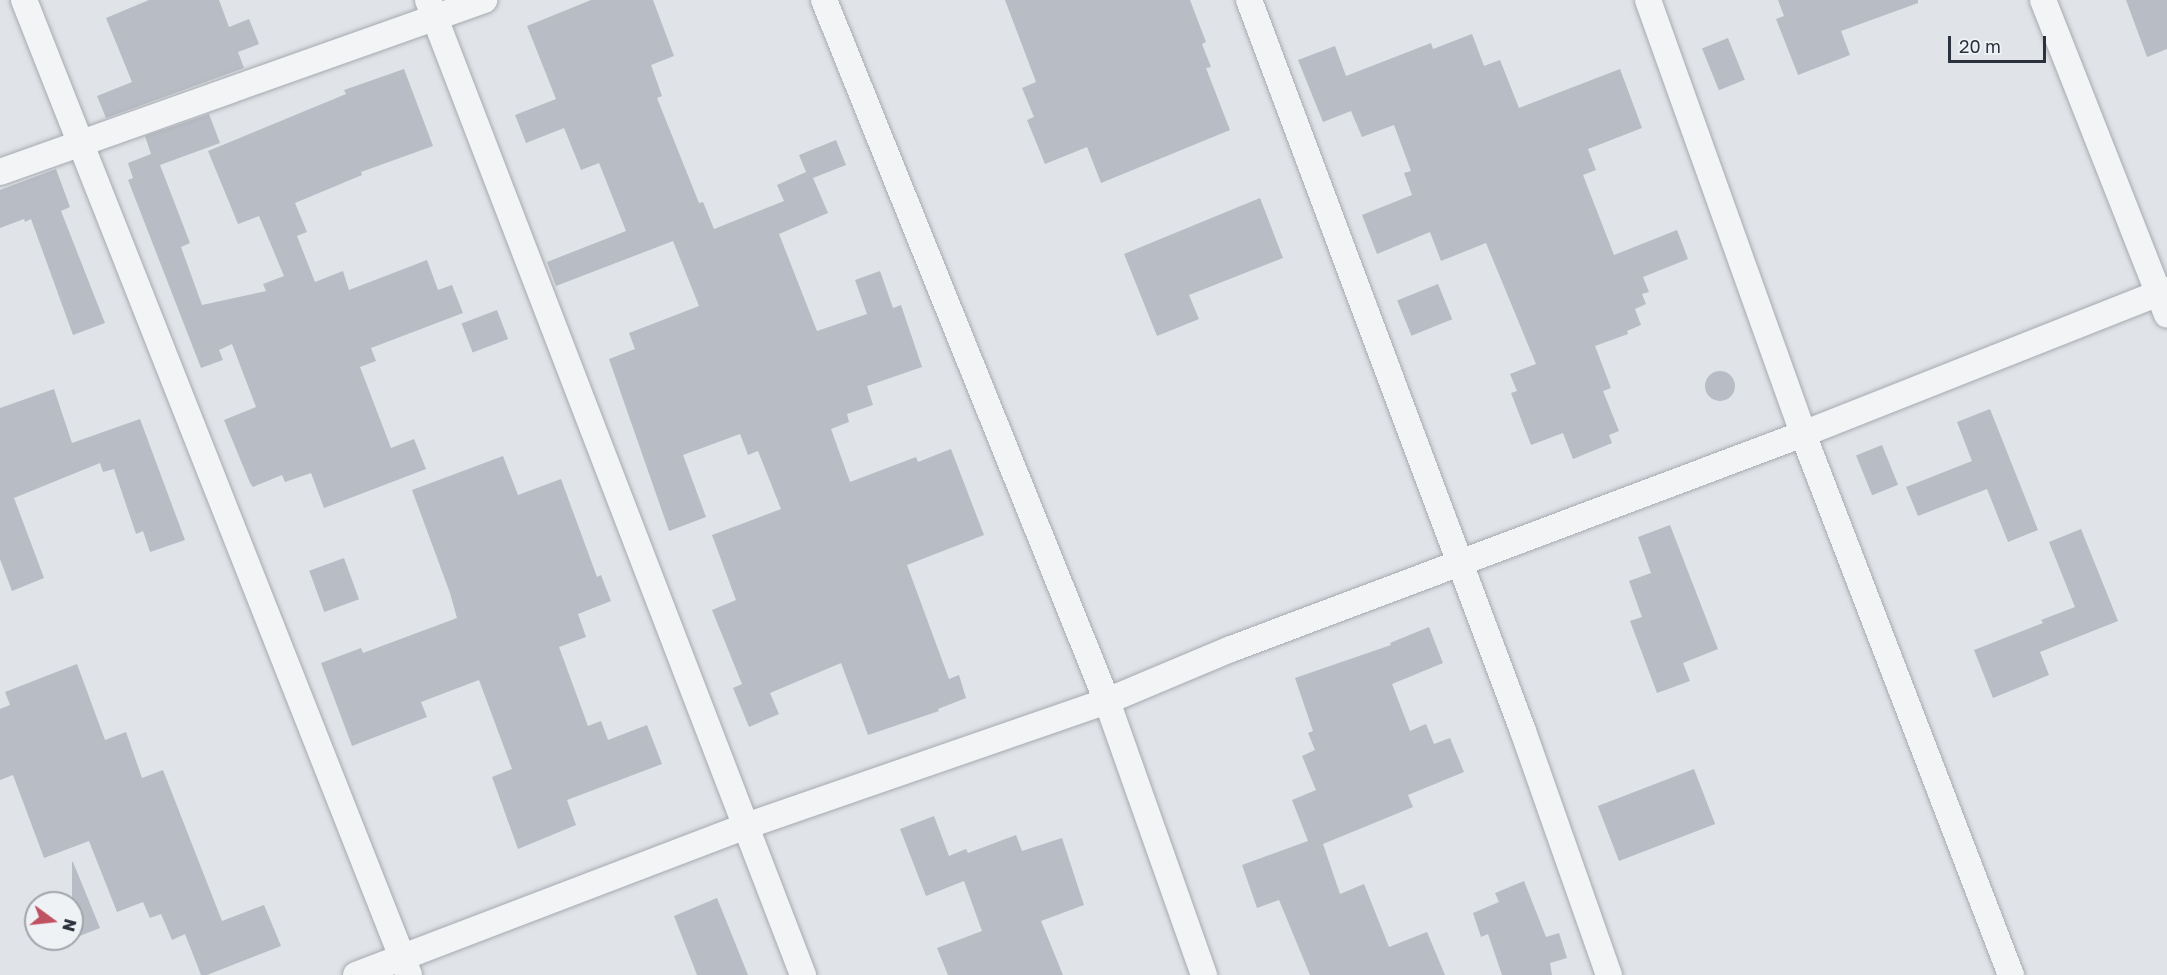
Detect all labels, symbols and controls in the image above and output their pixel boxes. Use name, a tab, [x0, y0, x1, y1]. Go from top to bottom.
scale bar	[1951, 24, 2048, 62]
text: 20 m	[1959, 35, 2001, 57]
north arrow	[24, 891, 84, 951]
text: N	[58, 917, 81, 934]

